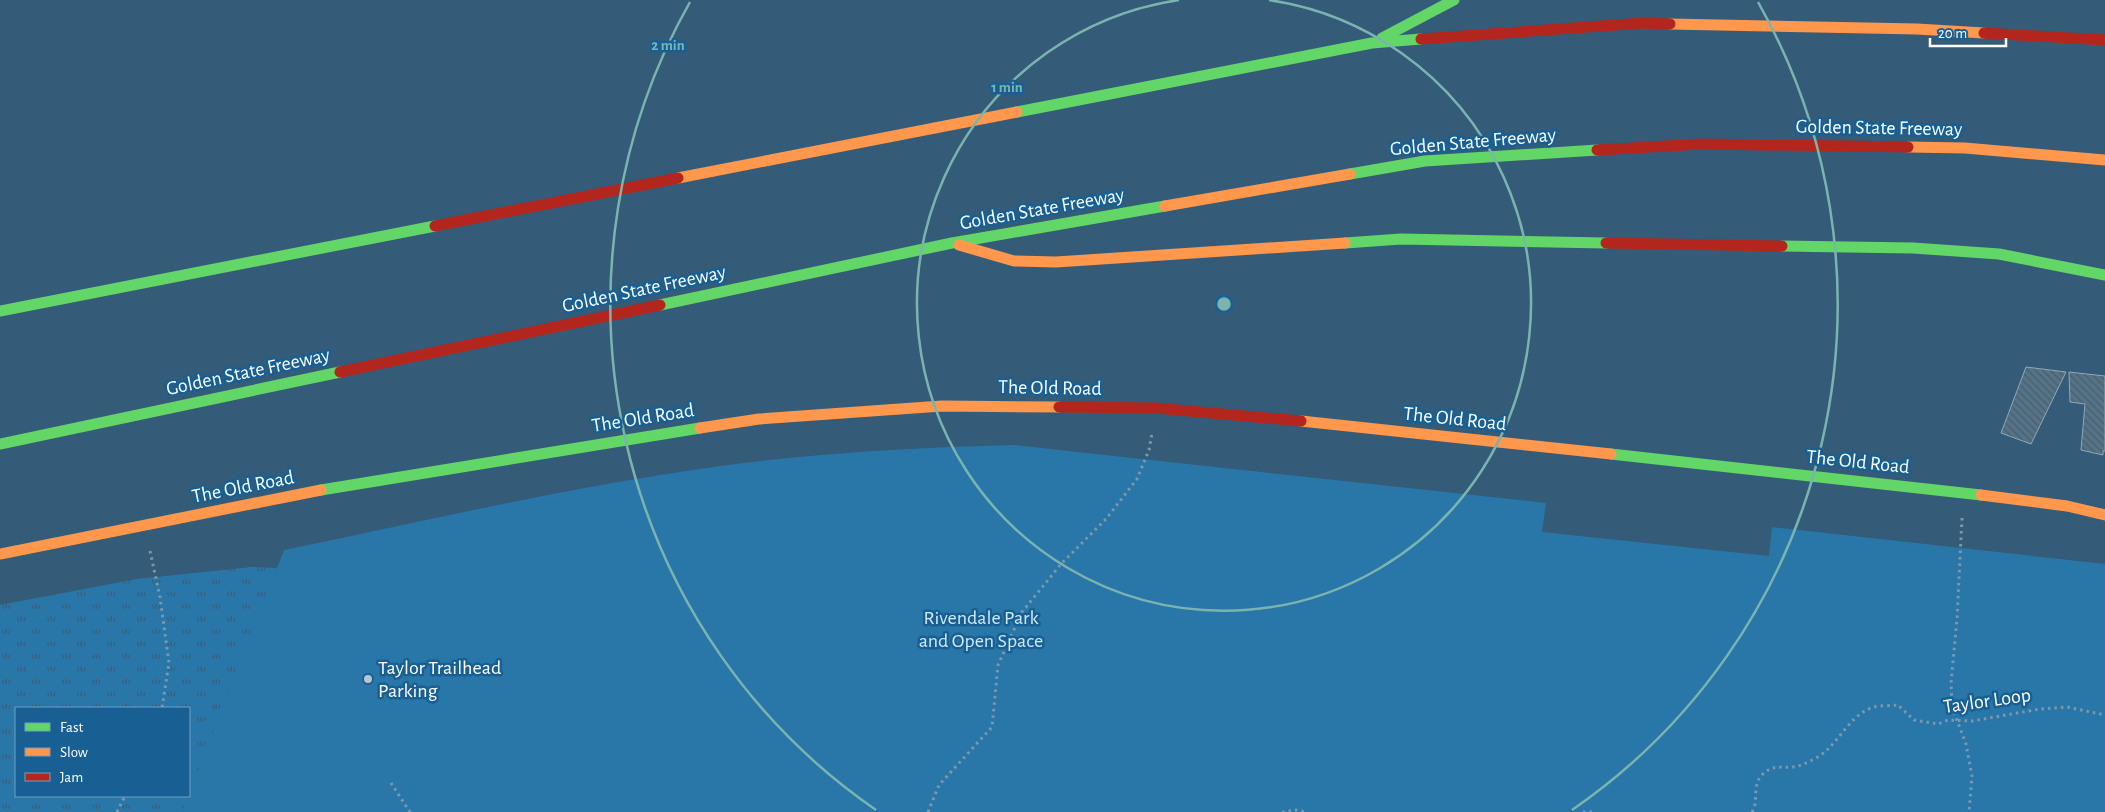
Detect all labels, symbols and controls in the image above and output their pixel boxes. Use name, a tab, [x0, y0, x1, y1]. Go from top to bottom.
scale bar	[1930, 15, 2006, 47]
text: 20 m	[1938, 26, 1967, 41]
text: 2 min	[651, 38, 685, 53]
text: 1 min	[991, 80, 1023, 95]
street label: Golden State Freeway	[1795, 117, 1963, 139]
street label: Golden State Freeway	[1389, 125, 1557, 159]
street label: Golden State Freeway	[958, 185, 1126, 233]
street label: Golden State Freeway	[560, 262, 728, 316]
centre of rings	[1215, 295, 1233, 313]
street label: Golden State Freeway	[164, 345, 332, 399]
street label: The Old Road	[998, 377, 1102, 399]
street label: The Old Road	[590, 400, 696, 436]
street label: The Old Road	[1402, 404, 1508, 434]
street label: The Old Road	[1805, 447, 1911, 477]
street label: The Old Road	[190, 467, 296, 507]
park label: Rivendale Park and Open Space	[919, 608, 1043, 651]
place label: Taylor Trailhead Parking	[378, 658, 501, 701]
marker: Taylor Trailhead Parking	[362, 673, 374, 685]
street label: Taylor Loop	[1942, 685, 2032, 717]
legend	[15, 707, 190, 797]
text: Fast	[60, 720, 84, 735]
text: Slow	[60, 745, 88, 760]
text: Jam	[60, 770, 83, 785]

